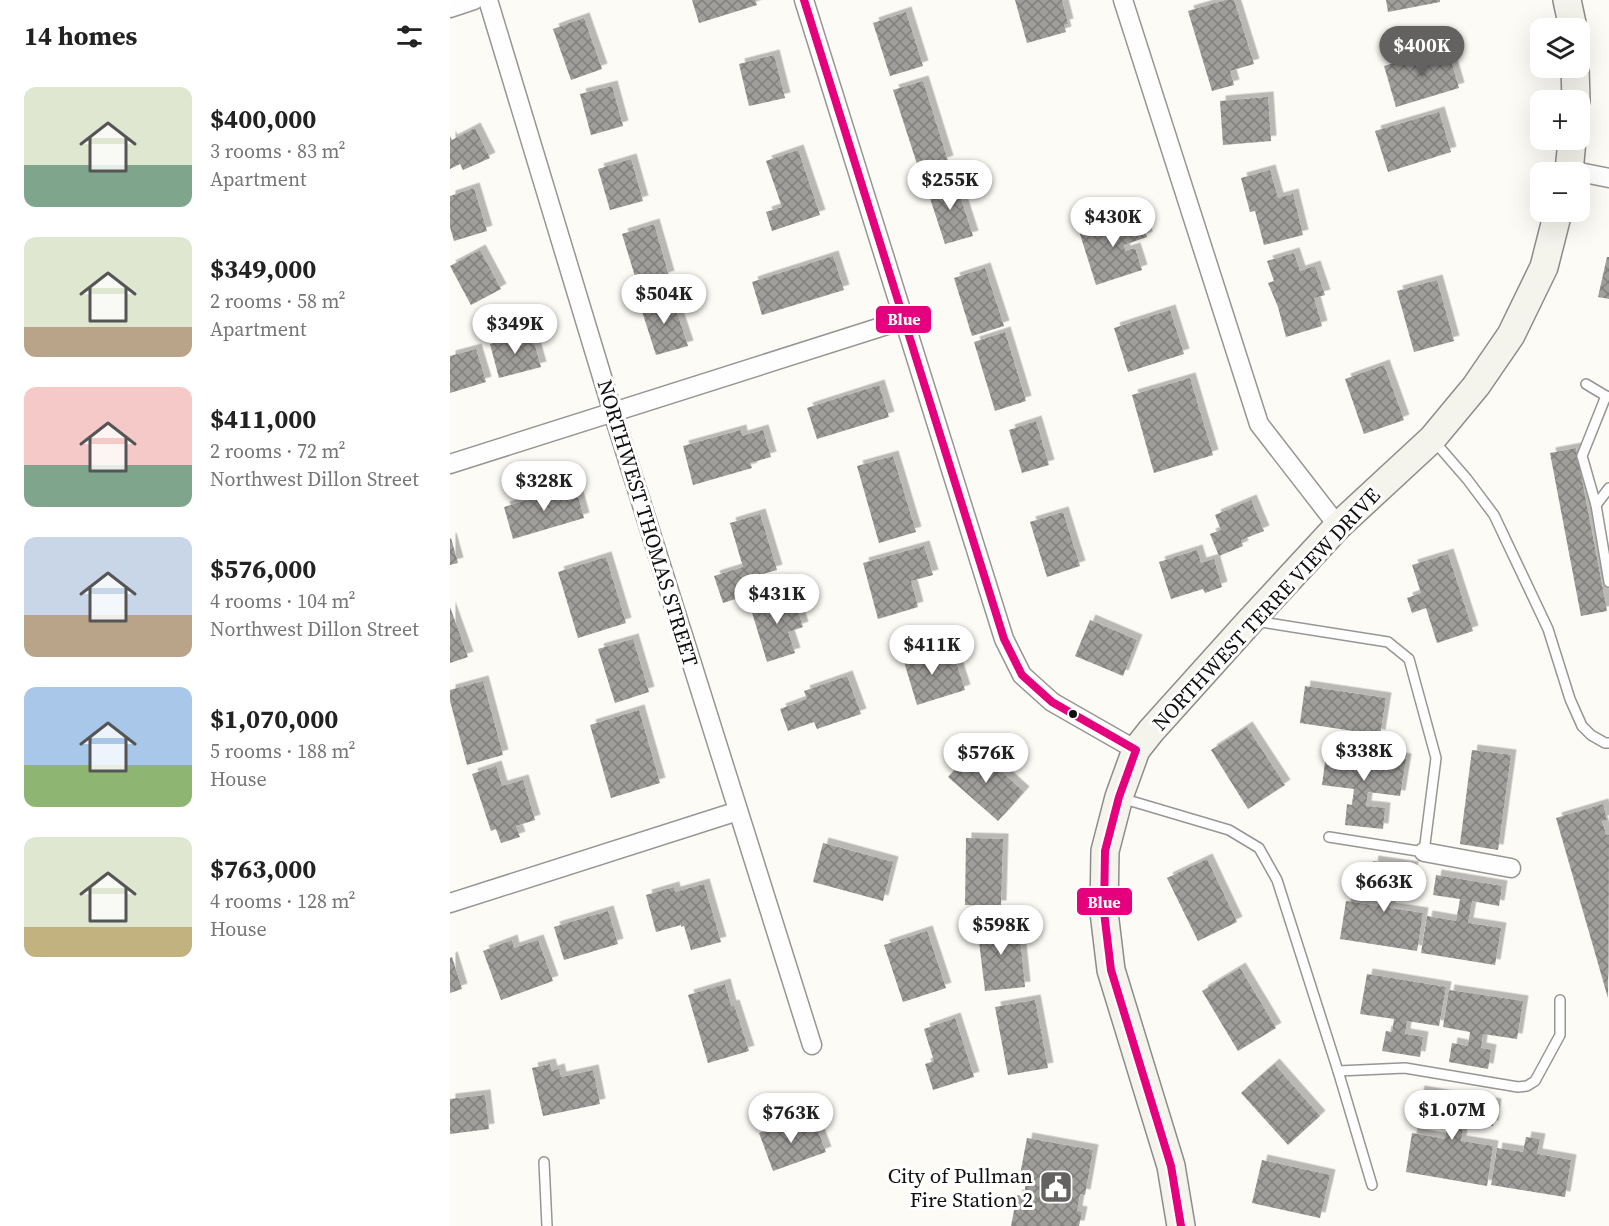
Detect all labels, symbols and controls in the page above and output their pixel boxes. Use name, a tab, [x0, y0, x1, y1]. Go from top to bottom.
text: 14 homes	[24, 18, 137, 54]
map controls	[1530, 18, 1590, 222]
button: layers	[1530, 18, 1590, 78]
icon: filters	[393, 20, 426, 53]
pin: $400K	[1380, 26, 1464, 77]
text: $400K	[1393, 31, 1451, 59]
button: +	[1530, 90, 1590, 150]
text: $400,000	[210, 101, 316, 137]
icon: home	[72, 111, 144, 183]
text: 3 rooms · 83 m²	[210, 137, 346, 165]
pin: $255K	[908, 160, 992, 211]
button: −	[1530, 162, 1590, 222]
text: Apartment	[210, 165, 307, 193]
text: $255K	[921, 165, 979, 193]
pin: $430K	[1071, 197, 1155, 248]
text: $430K	[1084, 202, 1142, 230]
text: $349,000	[210, 251, 316, 287]
icon: home	[72, 261, 144, 333]
pin: $504K	[622, 274, 706, 325]
text: $504K	[635, 279, 693, 307]
text: 2 rooms · 58 m²	[210, 287, 346, 315]
pin: $349K	[473, 304, 557, 355]
line badge: Blue	[875, 305, 932, 334]
text: Blue	[887, 308, 921, 330]
text: $349K	[486, 309, 544, 337]
text: Apartment	[210, 315, 307, 343]
street label: NORTHWEST THOMAS STREET	[591, 376, 706, 670]
text: $411,000	[210, 401, 316, 437]
icon: home	[72, 411, 144, 483]
text: 2 rooms · 72 m²	[210, 437, 346, 465]
pin: $328K	[502, 461, 586, 512]
text: Northwest Dillon Street	[210, 465, 419, 493]
text: $328K	[515, 466, 573, 494]
street label: NORTHWEST TERRE VIEW DRIVE	[1145, 481, 1387, 737]
text: $576,000	[210, 551, 316, 587]
icon: home	[72, 561, 144, 633]
pin: $431K	[735, 574, 819, 625]
text: $431K	[748, 579, 806, 607]
text: 4 rooms · 104 m²	[210, 587, 356, 615]
text: Northwest Dillon Street	[210, 615, 419, 643]
pin: $411K	[890, 625, 974, 676]
text: $411K	[903, 630, 961, 658]
text: $1,070,000	[210, 701, 338, 737]
unlabelled marker	[1067, 708, 1079, 720]
icon: home	[72, 711, 144, 783]
pin: $338K	[1322, 731, 1406, 782]
pin: $576K	[944, 733, 1028, 784]
text: $338K	[1335, 736, 1393, 764]
text: 5 rooms · 188 m²	[210, 737, 356, 765]
text: $576K	[957, 738, 1015, 766]
text: House	[210, 765, 267, 793]
text: $763,000	[210, 851, 316, 887]
icon: home	[72, 861, 144, 933]
pin: $663K	[1342, 862, 1426, 913]
text: $663K	[1355, 867, 1413, 895]
text: 4 rooms · 128 m²	[210, 887, 356, 915]
line badge: Blue	[1076, 887, 1133, 916]
text: Blue	[1087, 891, 1121, 913]
pin: $598K	[959, 905, 1043, 956]
text: $598K	[972, 910, 1030, 938]
text: House	[210, 915, 267, 943]
pin: $1.07M	[1403, 1090, 1501, 1141]
pin: $763K	[749, 1093, 833, 1144]
text: $1.07M	[1418, 1095, 1486, 1123]
text: $763K	[762, 1098, 820, 1126]
place label: City of Pullman Fire Station 2	[888, 1161, 1033, 1214]
public building icon: City of Pullman Fire Station 2	[1038, 1169, 1074, 1205]

